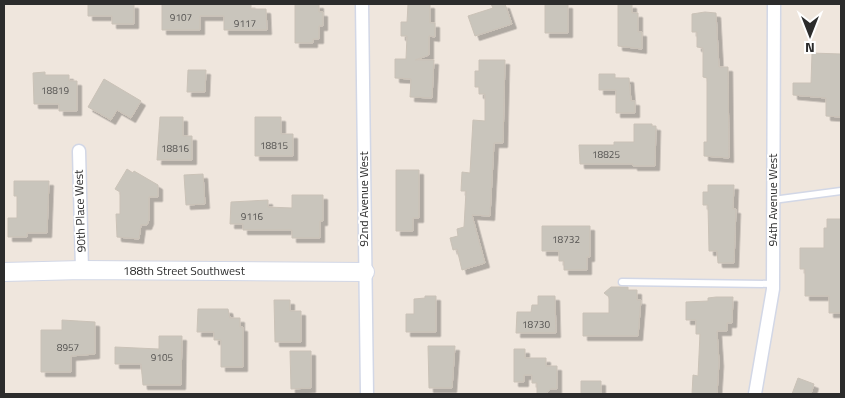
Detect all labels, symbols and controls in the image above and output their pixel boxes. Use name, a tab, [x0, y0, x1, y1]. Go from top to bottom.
house number: 9107	[170, 10, 192, 25]
north arrow	[785, 10, 835, 60]
house number: 9117	[234, 16, 256, 31]
text: N	[805, 38, 815, 59]
house number: 18819	[41, 83, 69, 98]
house number: 18815	[260, 138, 288, 153]
house number: 18816	[161, 141, 189, 156]
house number: 18825	[592, 147, 620, 162]
street label: 92nd Avenue West	[354, 151, 373, 247]
street label: 94th Avenue West	[763, 153, 782, 247]
street label: 90th Place West	[69, 169, 90, 253]
house number: 9116	[241, 209, 264, 224]
house number: 18732	[552, 232, 580, 247]
street label: 188th Street Southwest	[123, 261, 246, 280]
house number: 18730	[522, 317, 550, 332]
house number: 8957	[57, 340, 79, 355]
house number: 9105	[151, 350, 174, 365]

